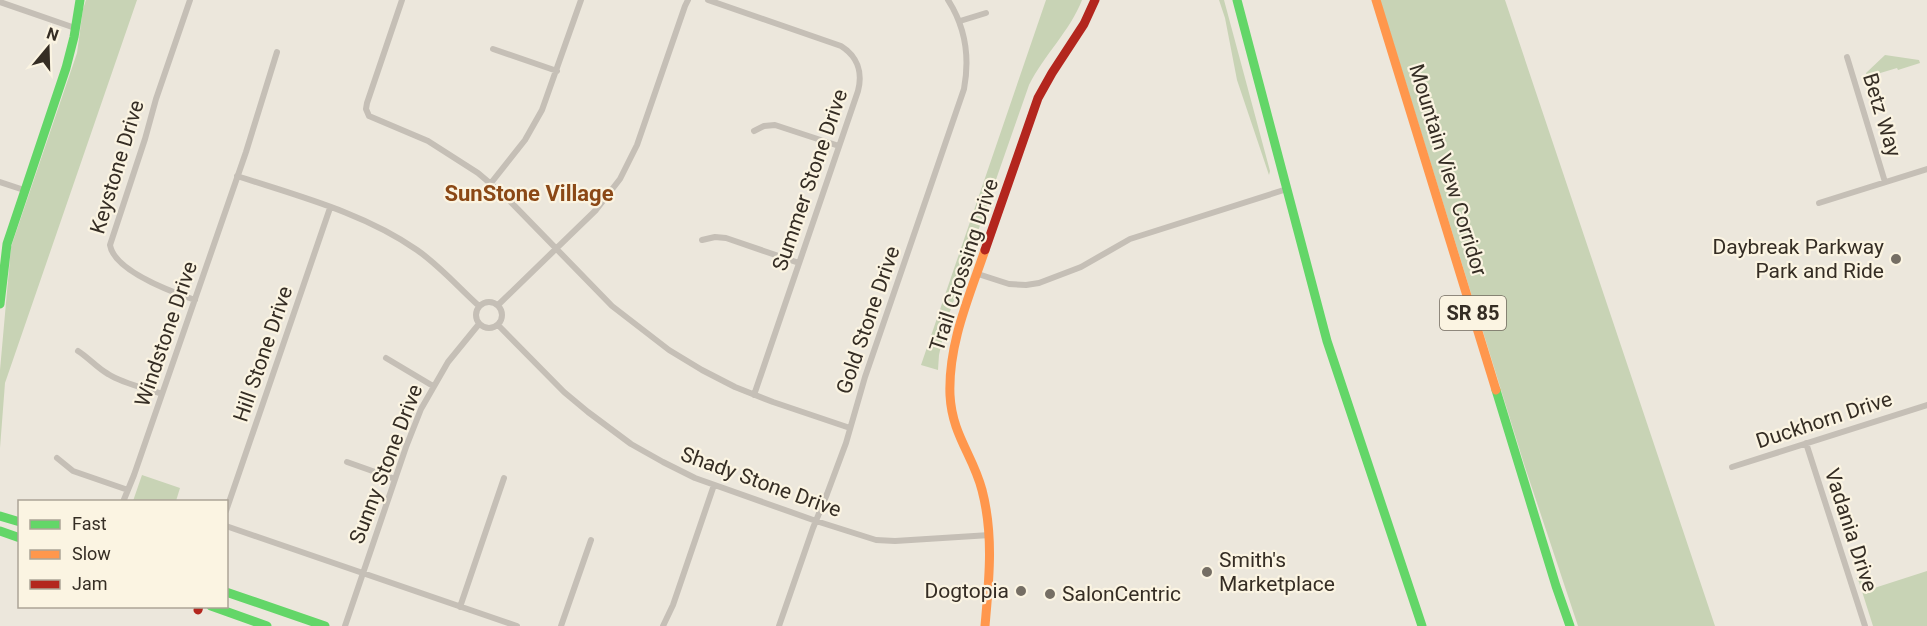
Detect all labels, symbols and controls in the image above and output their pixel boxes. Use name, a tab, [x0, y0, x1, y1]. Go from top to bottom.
north arrow	[18, 18, 78, 78]
text: N	[44, 23, 61, 45]
street label: Mountain View Corridor	[1404, 61, 1492, 279]
street label: Betz Way	[1858, 70, 1906, 160]
street label: Summer Stone Drive	[768, 86, 852, 274]
street label: Keystone Drive	[85, 97, 149, 237]
street label: Trail Crossing Drive	[925, 175, 1003, 355]
district label: SunStone Village	[444, 181, 614, 206]
place label: Daybreak Parkway Park and Ride	[1713, 235, 1884, 283]
street label: Gold Stone Drive	[831, 243, 905, 397]
marker: Daybreak Parkway Park and Ride	[1889, 252, 1903, 266]
street label: Windstone Drive	[130, 258, 202, 410]
street label: Hill Stone Drive	[229, 283, 297, 425]
road number: SR 85	[1440, 296, 1506, 330]
street label: Sunny Stone Drive	[345, 381, 427, 547]
street label: Duckhorn Drive	[1753, 387, 1895, 453]
street label: Shady Stone Drive	[678, 442, 844, 522]
street label: Vadania Drive	[1820, 465, 1882, 595]
legend	[18, 500, 228, 608]
text: Fast	[72, 513, 107, 534]
text: Slow	[72, 543, 111, 564]
place label: Smith's Marketplace	[1219, 548, 1335, 596]
marker: Smith's Marketplace	[1200, 565, 1214, 579]
text: Jam	[72, 573, 108, 594]
place label: Dogtopia	[924, 579, 1009, 603]
place label: SalonCentric	[1062, 582, 1181, 606]
marker: Dogtopia	[1014, 584, 1028, 598]
marker: SalonCentric	[1043, 587, 1057, 601]

